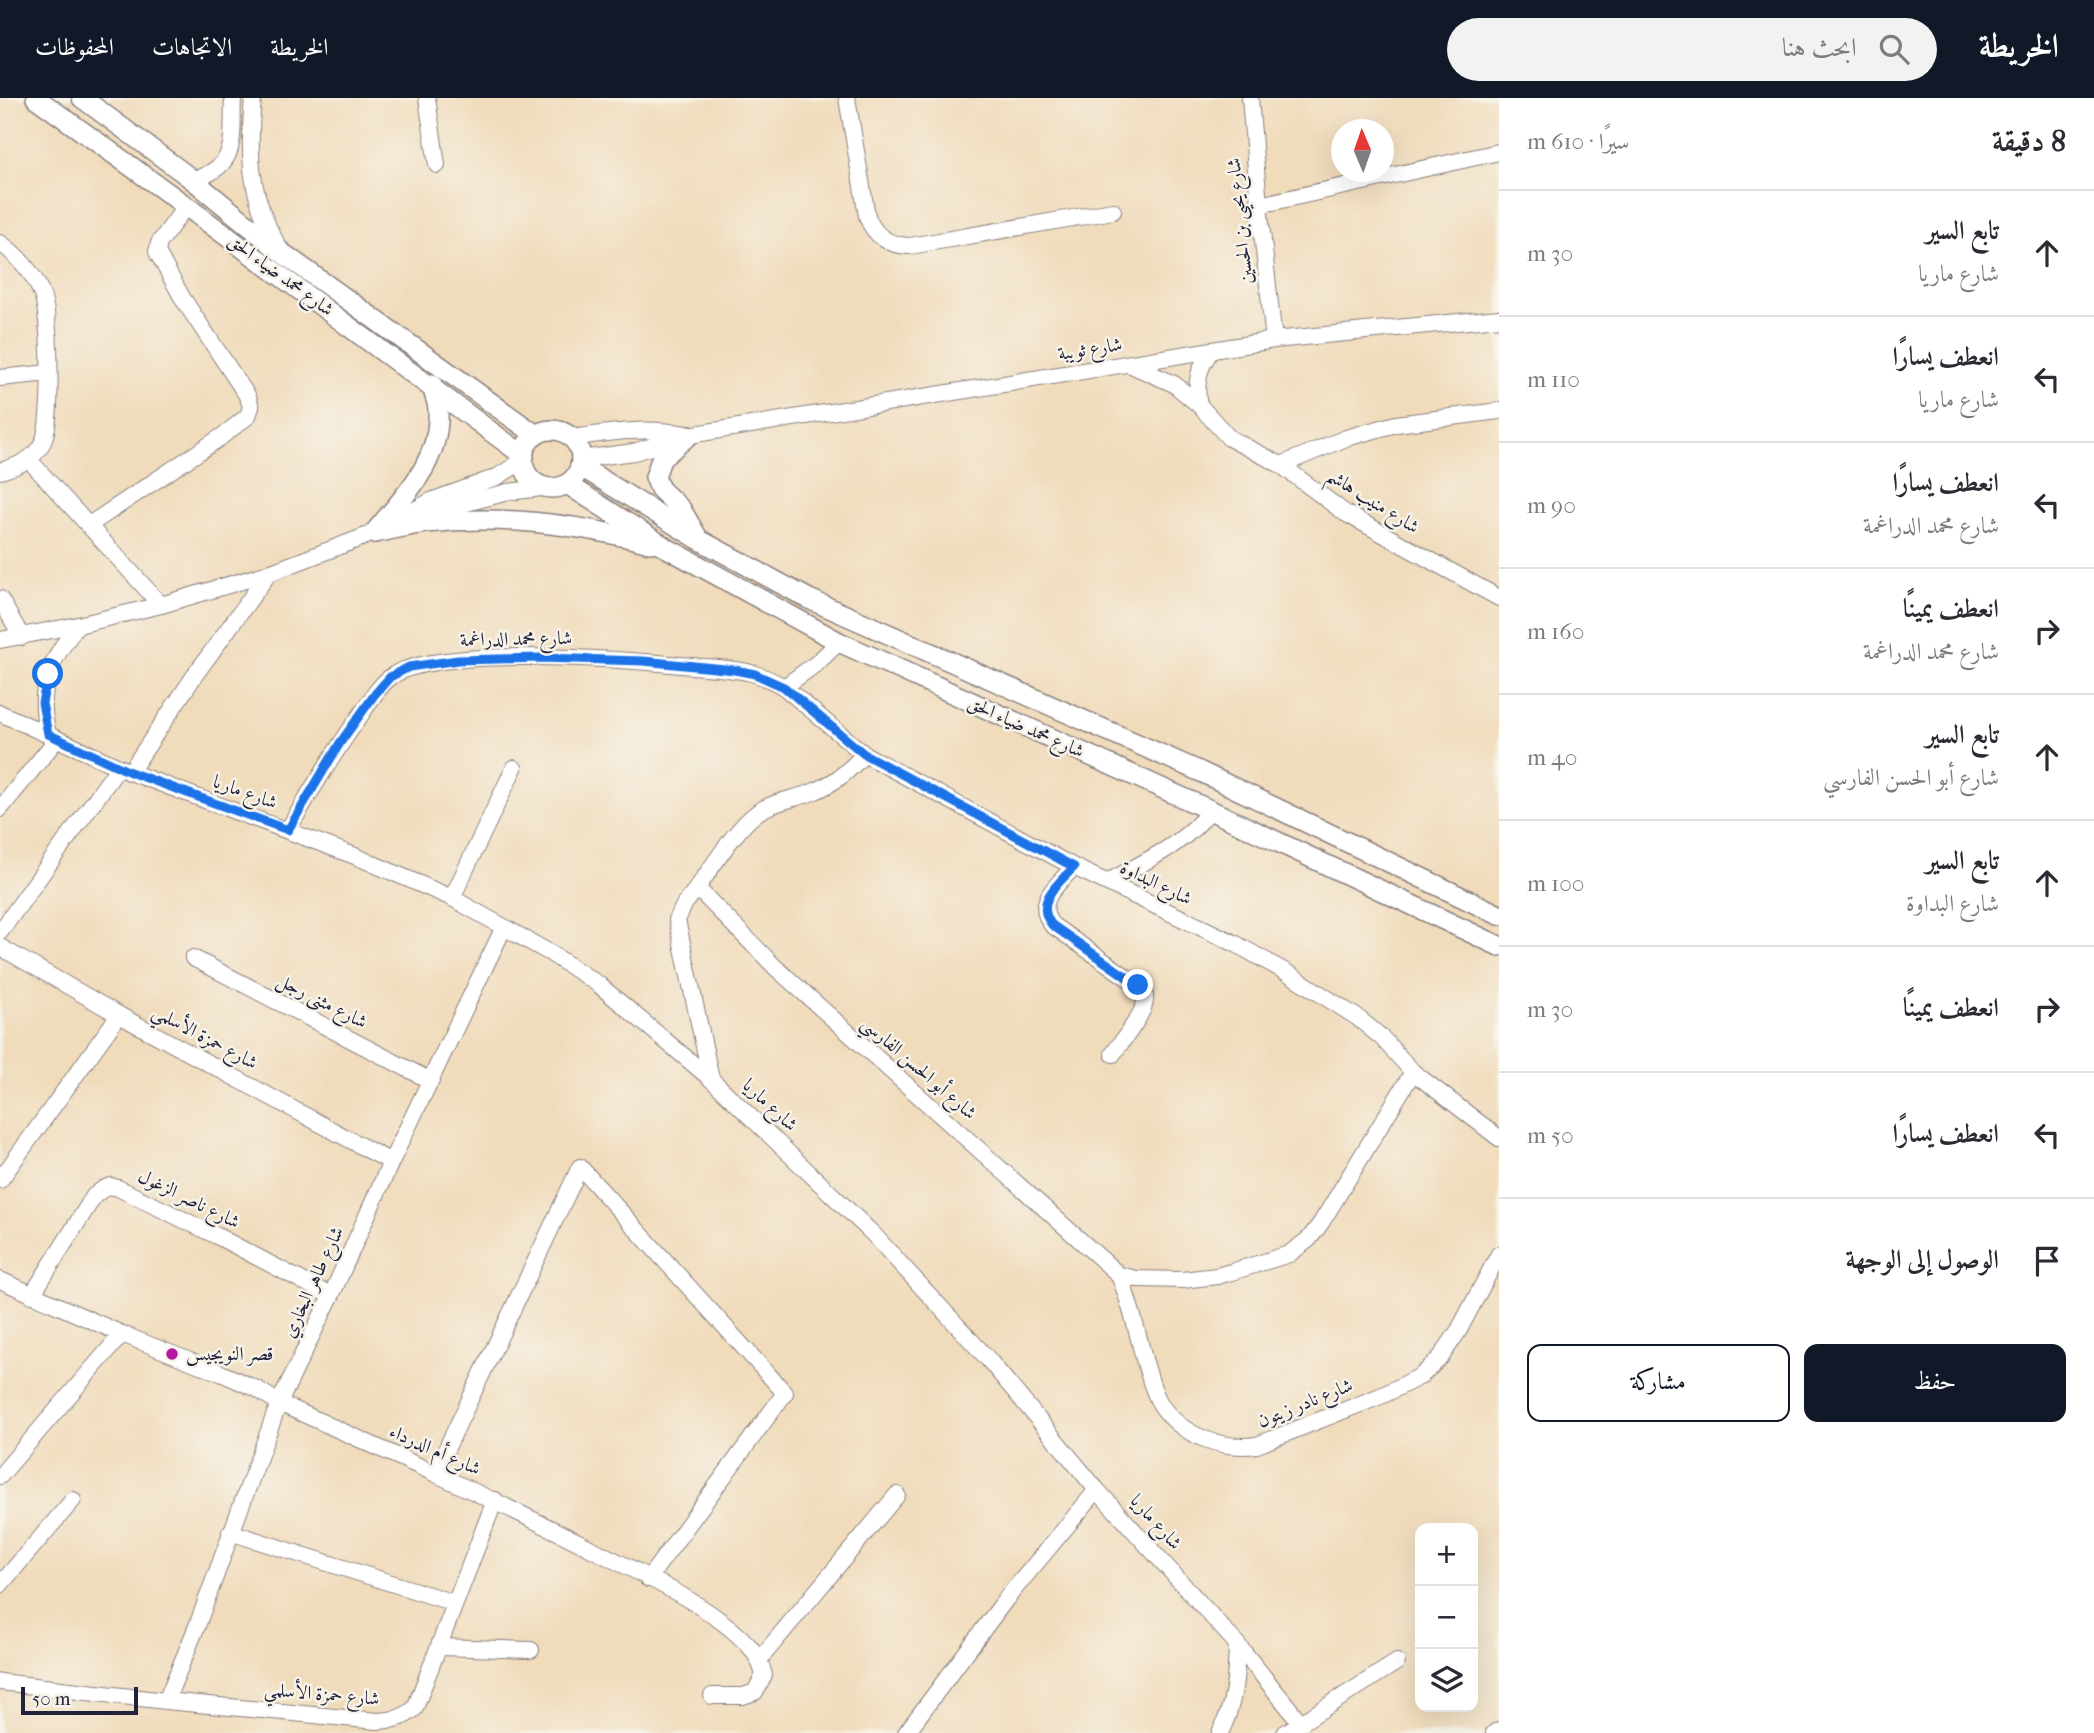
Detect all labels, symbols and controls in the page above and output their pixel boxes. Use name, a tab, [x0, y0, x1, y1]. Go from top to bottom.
search box	[1447, 18, 1937, 81]
text: الخريطة	[1979, 27, 2059, 66]
icon: search	[1875, 30, 1913, 68]
text: ابحث هنا	[1782, 32, 1857, 63]
text: المحفوظات	[35, 33, 114, 61]
text: الاتجاهات	[152, 33, 232, 61]
text: الخريطة	[270, 33, 329, 61]
north arrow	[1331, 119, 1394, 182]
text: 8 دقيقة	[1992, 124, 2066, 159]
text: سيرًا · 610 m	[1527, 128, 1629, 155]
street label: شارع يحيى بن الحسين	[1222, 156, 1263, 285]
text: تابع السير	[1926, 215, 1999, 246]
street label: شارع محمد ضياء الحق	[222, 229, 338, 324]
icon: ahead	[2028, 234, 2066, 272]
text: 30 m	[1527, 240, 1573, 267]
text: شارع ماريا	[1918, 260, 1999, 287]
street label: شارع ثويبة	[1056, 333, 1124, 369]
text: انعطف يسارًا	[1892, 341, 1999, 372]
icon: left	[2028, 360, 2066, 398]
text: 110 m	[1527, 366, 1580, 393]
text: شارع ماريا	[1918, 386, 1999, 413]
street label: شارع منيب هاشم	[1319, 464, 1423, 545]
text: انعطف يسارًا	[1892, 467, 1999, 498]
icon: left	[2028, 486, 2066, 524]
text: 90 m	[1527, 492, 1576, 519]
text: شارع محمد الدراغمة	[1863, 512, 1999, 539]
text: انعطف يمينًا	[1903, 593, 1999, 624]
icon: right	[2028, 612, 2066, 650]
text: 160 m	[1527, 618, 1584, 645]
street label: شارع محمد الدراغمة	[460, 627, 572, 655]
text: شارع محمد الدراغمة	[1863, 638, 1999, 665]
route start	[32, 658, 63, 689]
street label: شارع محمد ضياء الحق	[963, 691, 1088, 766]
text: تابع السير	[1926, 719, 1999, 750]
icon: ahead	[2028, 738, 2066, 776]
text: 40 m	[1527, 744, 1577, 771]
text: شارع أبو الحسن الفارسي	[1823, 764, 1999, 791]
street label: شارع ماريا	[209, 770, 280, 817]
text: تابع السير	[1926, 845, 1999, 876]
street label: شارع البداوة	[1115, 856, 1195, 913]
icon: ahead	[2028, 864, 2066, 902]
text: 100 m	[1527, 870, 1585, 897]
text: شارع البداوة	[1906, 890, 1999, 917]
street label: شارع مثنى رجل	[271, 969, 371, 1037]
route end	[1122, 969, 1153, 1000]
icon: right	[2028, 990, 2066, 1028]
text: انعطف يمينًا	[1903, 992, 1999, 1023]
text: 30 m	[1527, 996, 1573, 1023]
street label: شارع حمزة الأسلمي	[145, 997, 263, 1080]
street label: شارع أبو الحسن الفارسي	[853, 1011, 982, 1129]
street label: شارع ماريا	[735, 1074, 802, 1139]
icon: left	[2028, 1116, 2066, 1154]
text: انعطف يسارًا	[1892, 1118, 1999, 1149]
text: 50 m	[1527, 1122, 1574, 1149]
street label: شارع ناصر الزغول	[133, 1165, 244, 1237]
street label: شارع طاهر البخاري	[278, 1223, 352, 1343]
icon: arrive	[2028, 1242, 2066, 1280]
text: الوصول إلى الوجهة	[1845, 1244, 1999, 1275]
place label: قصر النويجيس	[186, 1343, 273, 1366]
button: مشاركة	[1527, 1344, 1790, 1422]
button: حفظ	[1804, 1344, 2066, 1422]
marker: قصر النويجيس	[164, 1346, 180, 1362]
street label: شارع نادر زيتون	[1254, 1374, 1357, 1436]
street label: شارع أم الدرداء	[384, 1418, 485, 1484]
street label: شارع ماريا	[1123, 1490, 1186, 1557]
map controls	[1415, 1523, 1478, 1712]
button: +	[1415, 1523, 1478, 1586]
button: −	[1415, 1586, 1478, 1649]
button: layers	[1415, 1649, 1478, 1712]
street label: شارع حمزة الأسلمي	[263, 1675, 381, 1717]
scale bar	[21, 1684, 138, 1716]
text: 50 m	[32, 1688, 71, 1710]

